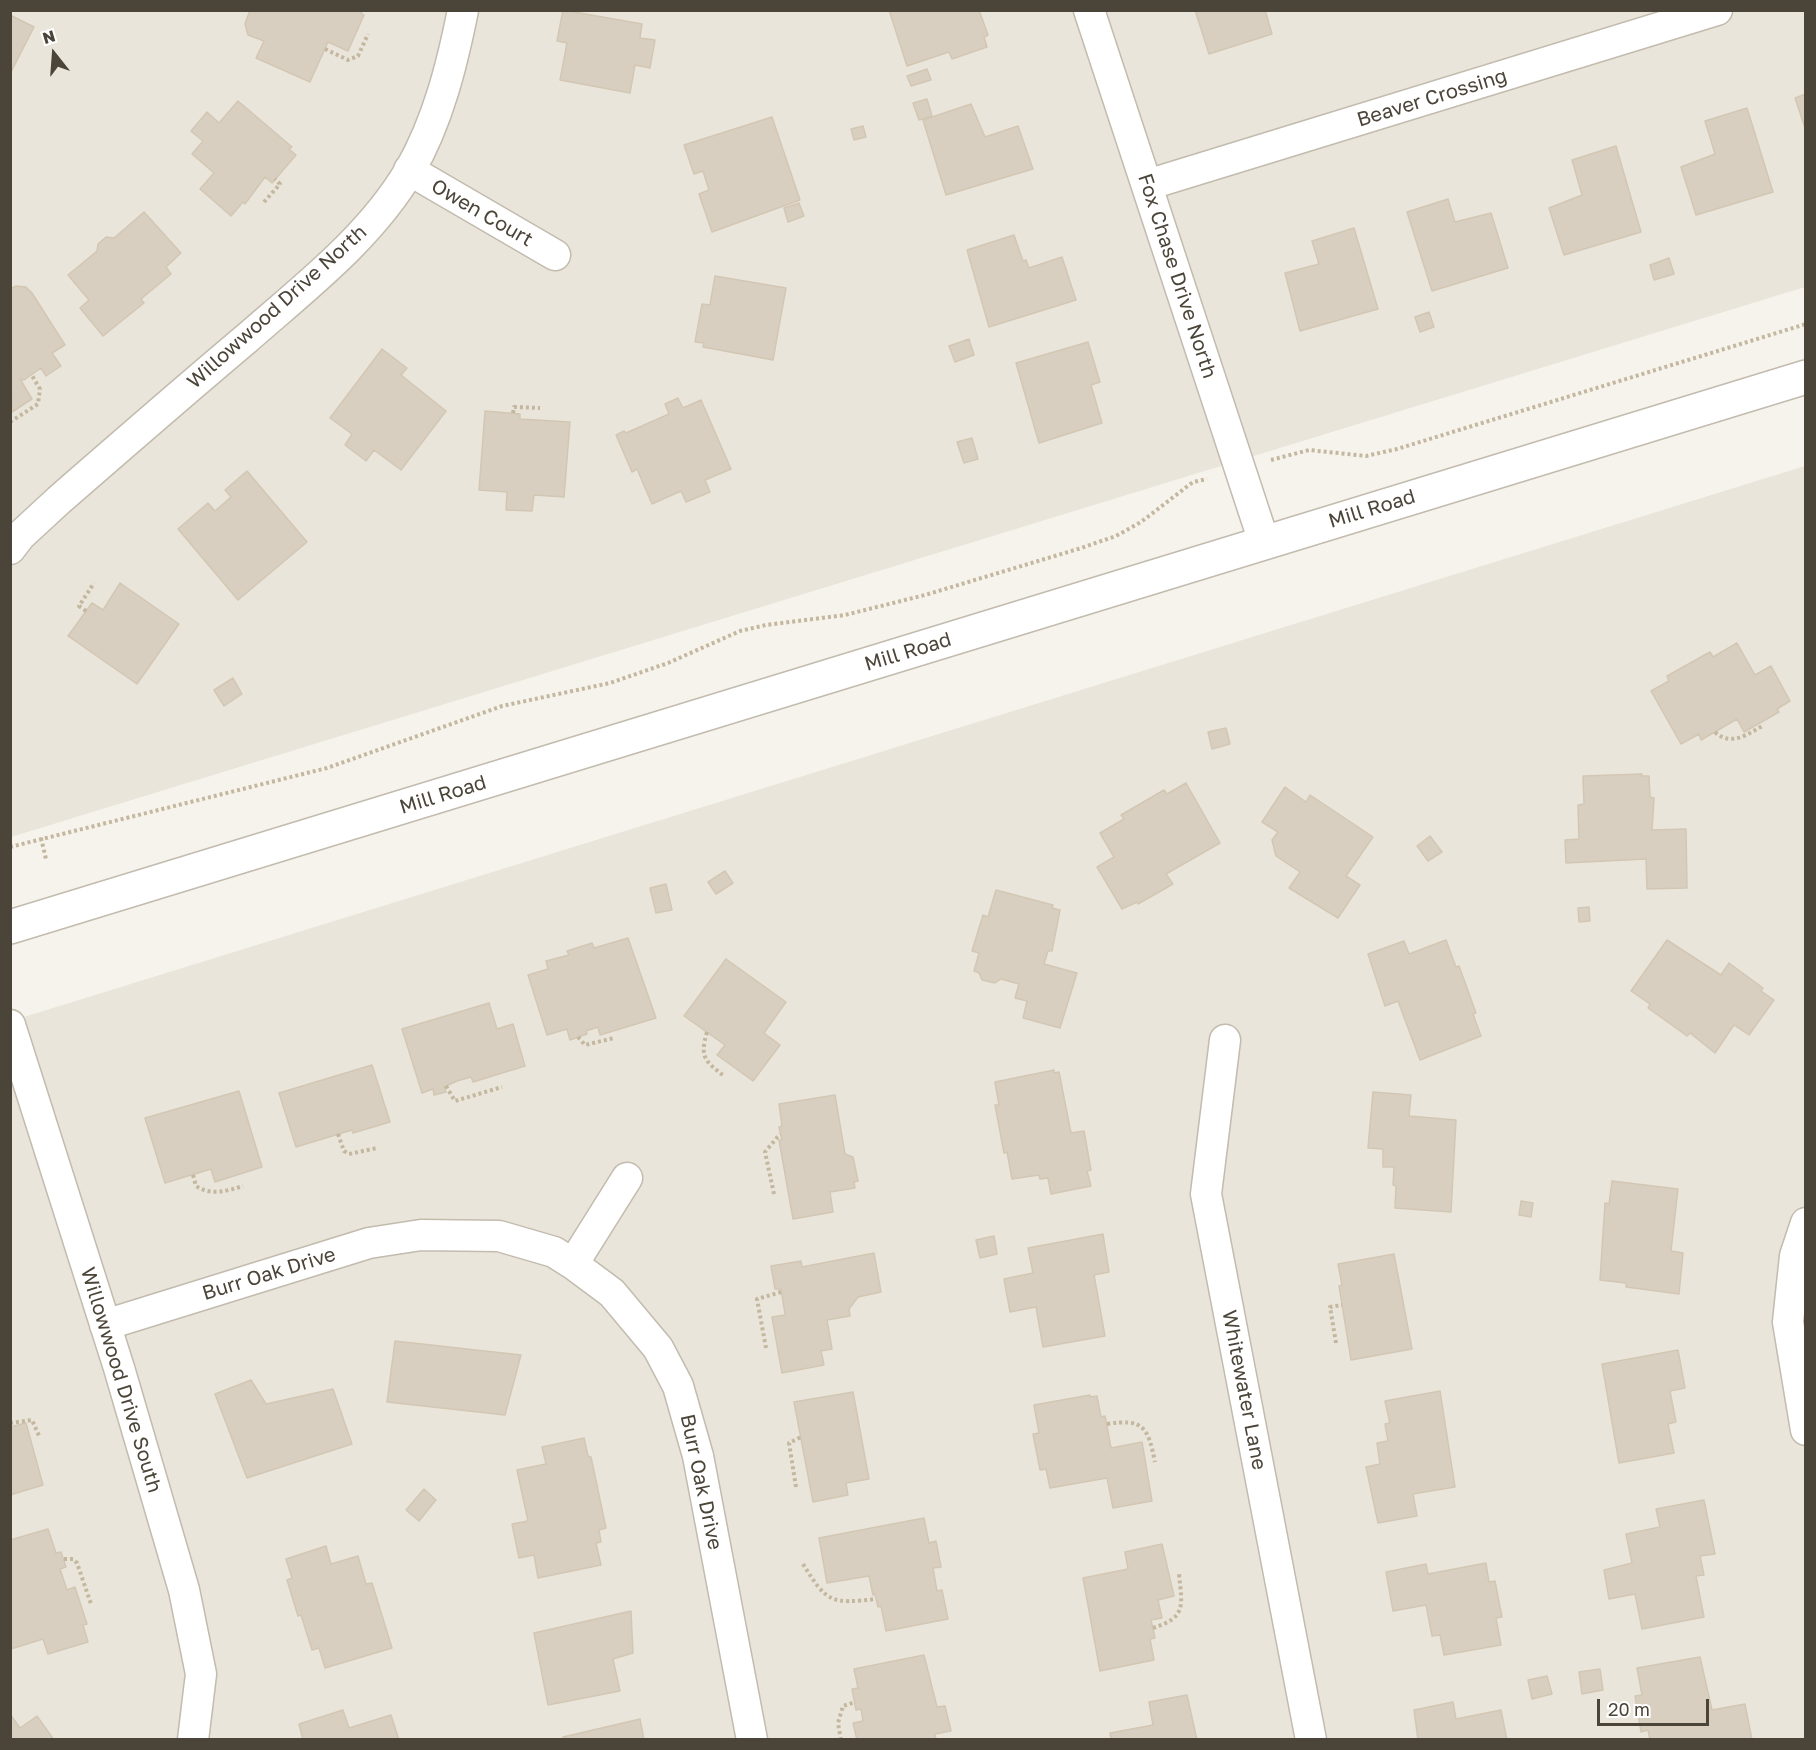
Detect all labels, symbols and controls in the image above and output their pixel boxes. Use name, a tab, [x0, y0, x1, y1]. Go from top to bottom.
north arrow	[24, 24, 84, 84]
text: N	[40, 25, 57, 48]
street label: Beaver Crossing	[1354, 64, 1510, 132]
street label: Fox Chase Drive North	[1133, 171, 1221, 381]
street label: Owen Court	[427, 174, 537, 252]
street label: Willowwood Drive North	[182, 220, 372, 394]
street label: Mill Road	[1326, 484, 1418, 534]
street label: Mill Road	[862, 627, 954, 677]
street label: Mill Road	[397, 770, 489, 820]
street label: Burr Oak Drive	[199, 1242, 339, 1306]
street label: Willowwood Drive South	[75, 1264, 167, 1496]
street label: Whitewater Lane	[1217, 1308, 1271, 1472]
street label: Burr Oak Drive	[675, 1412, 727, 1552]
scale bar	[1600, 1687, 1712, 1725]
text: 20 m	[1608, 1698, 1650, 1720]

